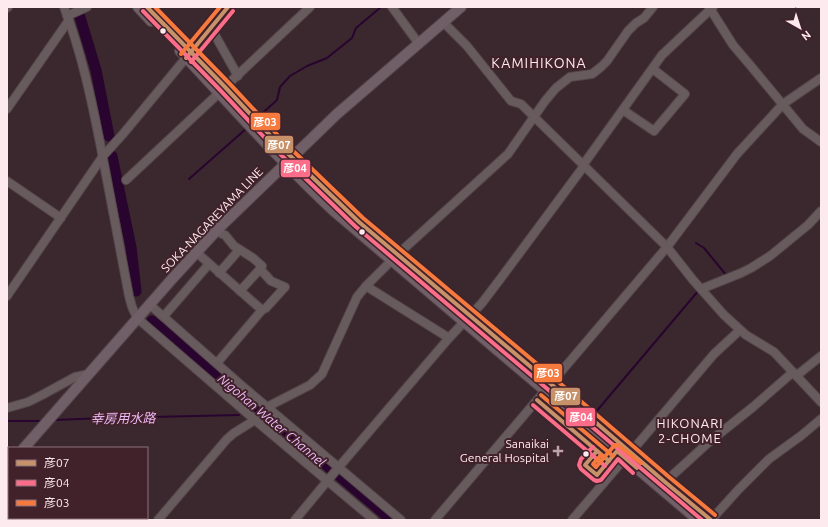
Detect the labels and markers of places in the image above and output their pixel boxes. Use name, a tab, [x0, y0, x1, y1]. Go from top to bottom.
unlabelled marker	[158, 26, 168, 36]
unlabelled marker	[357, 227, 367, 237]
place label: Sanaikai General Hospital	[460, 437, 549, 464]
marker: Sanaikai General Hospital	[552, 445, 564, 457]
unlabelled marker	[581, 449, 591, 459]

